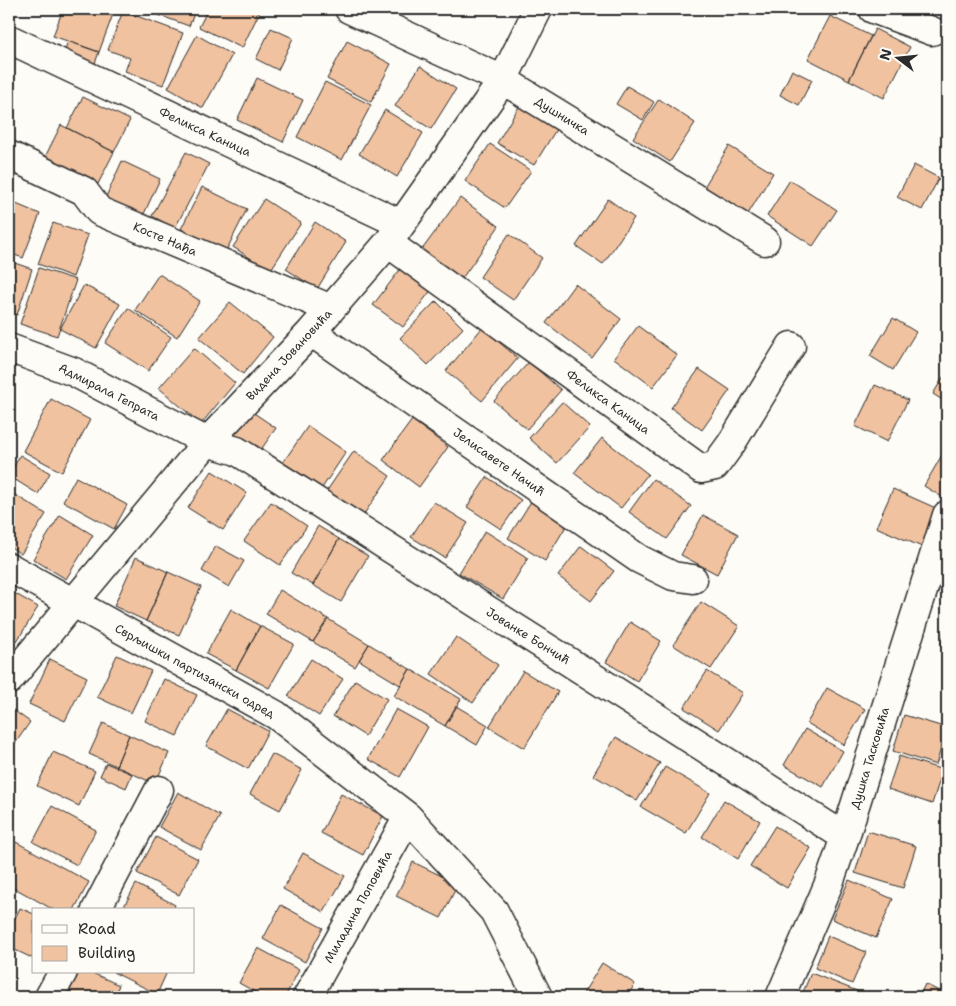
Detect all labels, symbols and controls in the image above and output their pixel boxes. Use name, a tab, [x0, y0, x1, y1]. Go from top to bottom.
north arrow	[874, 32, 924, 82]
text: N	[875, 47, 896, 62]
street label: Душничка	[532, 93, 593, 139]
street label: Феликса Каница	[156, 104, 254, 161]
street label: Косте Нађа	[131, 218, 200, 260]
street label: Видена Јовановића	[242, 306, 336, 404]
street label: Адмирала Гепрата	[56, 360, 163, 425]
street label: Феликса Каница	[563, 366, 653, 438]
street label: Јелисавете Начић	[450, 424, 548, 500]
street label: Јованке Бончић	[483, 604, 573, 668]
street label: Сврљишки партизански одред	[112, 620, 278, 722]
street label: Душка Тасковића	[847, 705, 893, 811]
street label: Миладина Поповића	[320, 848, 396, 966]
legend	[32, 908, 195, 974]
text: Road	[78, 919, 116, 939]
text: Building	[78, 943, 135, 963]

